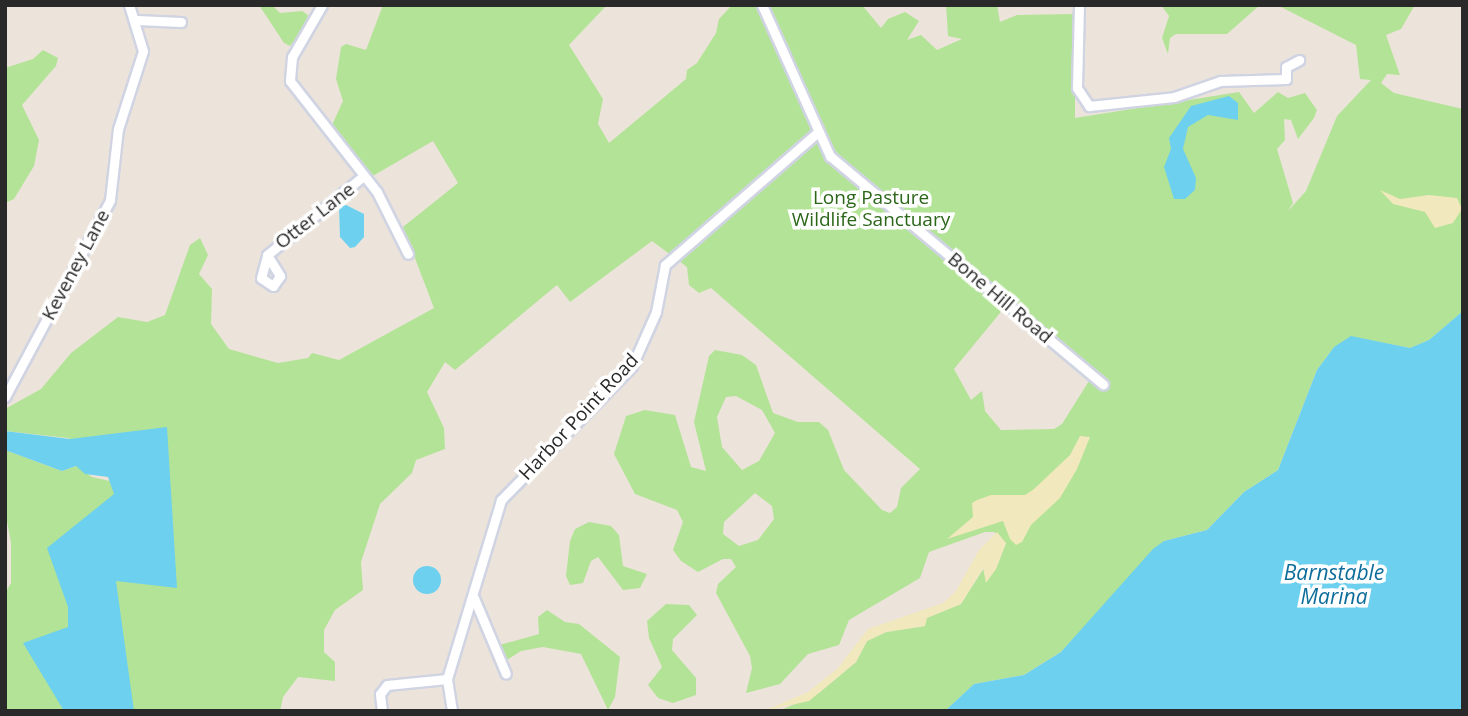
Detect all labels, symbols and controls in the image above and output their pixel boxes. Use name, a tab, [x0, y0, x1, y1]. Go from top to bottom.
street label: Otter Lane	[271, 178, 359, 254]
park label: Long Pasture Wildlife Sanctuary	[792, 187, 950, 231]
street label: Keveney Lane	[37, 206, 115, 324]
street label: Bone Hill Road	[943, 248, 1057, 348]
street label: Harbor Point Road	[515, 349, 643, 485]
water label: Barnstable Marina	[1284, 559, 1384, 609]

